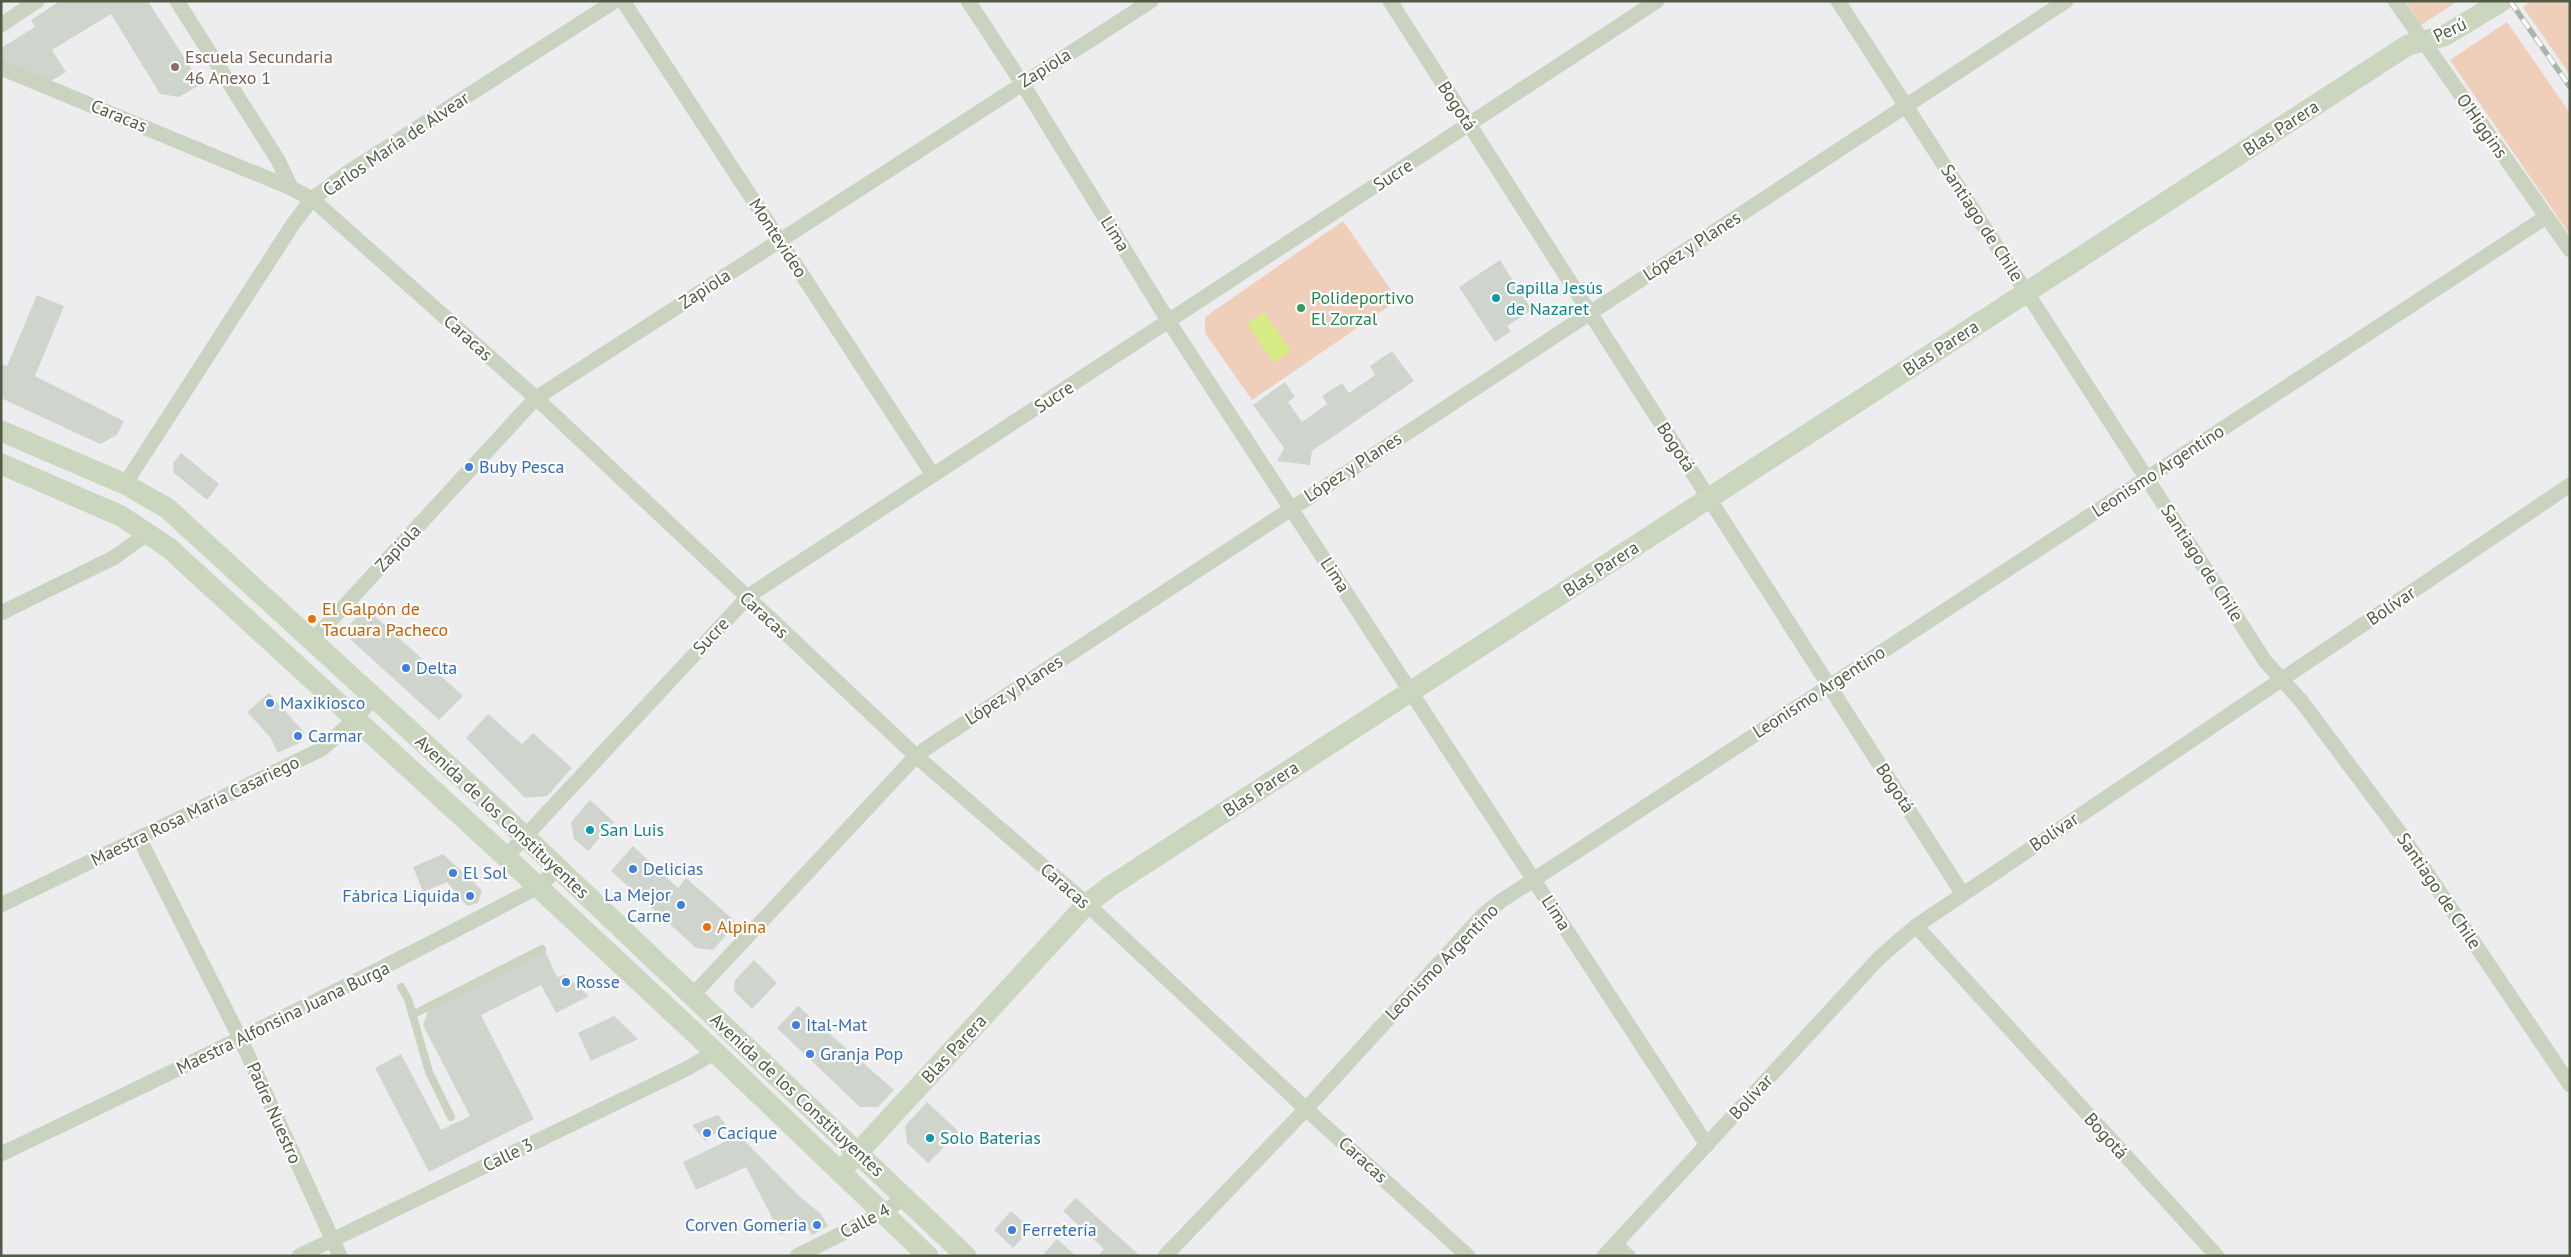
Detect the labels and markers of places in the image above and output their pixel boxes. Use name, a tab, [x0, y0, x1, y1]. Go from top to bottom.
place label: Escuela Secundaria 46 Anexo 1	[185, 45, 333, 89]
marker: Escuela Secundaria 46 Anexo 1	[169, 61, 181, 73]
place label: Capilla Jesús de Nazaret	[1506, 276, 1603, 320]
place label: Polideportivo El Zorzal	[1311, 286, 1414, 330]
marker: Capilla Jesús de Nazaret	[1490, 292, 1502, 304]
marker: Polideportivo El Zorzal	[1295, 302, 1307, 314]
place label: Buby Pesca	[479, 455, 564, 478]
marker: Buby Pesca	[463, 461, 475, 473]
place label: El Galpón de Tacuara Pacheco	[322, 597, 448, 641]
marker: El Galpón de Tacuara Pacheco	[306, 613, 318, 625]
place label: Delta	[416, 656, 457, 679]
marker: Delta	[400, 662, 412, 674]
place label: Maxikiosco	[280, 691, 365, 714]
marker: Maxikiosco	[264, 697, 276, 709]
place label: Carmar	[308, 724, 363, 747]
marker: Carmar	[292, 730, 304, 742]
place label: San Luis	[600, 818, 664, 841]
marker: San Luis	[584, 824, 596, 836]
place label: Delicias	[643, 857, 703, 880]
place label: El Sol	[463, 861, 508, 884]
marker: Delicias	[627, 863, 639, 875]
marker: El Sol	[447, 867, 459, 879]
place label: La Mejor Carne	[604, 883, 671, 927]
place label: Fábrica Liquida	[342, 884, 460, 907]
marker: Fábrica Liquida	[464, 890, 476, 902]
marker: La Mejor Carne	[675, 899, 687, 911]
place label: Alpina	[717, 915, 766, 938]
marker: Alpina	[701, 921, 713, 933]
place label: Rosse	[576, 970, 620, 993]
marker: Rosse	[560, 976, 572, 988]
place label: Ital-Mat	[806, 1013, 867, 1036]
marker: Ital-Mat	[790, 1019, 802, 1031]
place label: Granja Pop	[820, 1042, 903, 1065]
marker: Granja Pop	[804, 1048, 816, 1060]
place label: Cacique	[717, 1121, 777, 1144]
place label: Solo Baterias	[940, 1126, 1041, 1149]
marker: Cacique	[701, 1127, 713, 1139]
marker: Solo Baterias	[924, 1132, 936, 1144]
place label: Corven Gomeria	[685, 1213, 807, 1236]
place label: Ferretería	[1022, 1218, 1097, 1241]
marker: Corven Gomeria	[811, 1219, 823, 1231]
marker: Ferretería	[1006, 1224, 1018, 1236]

